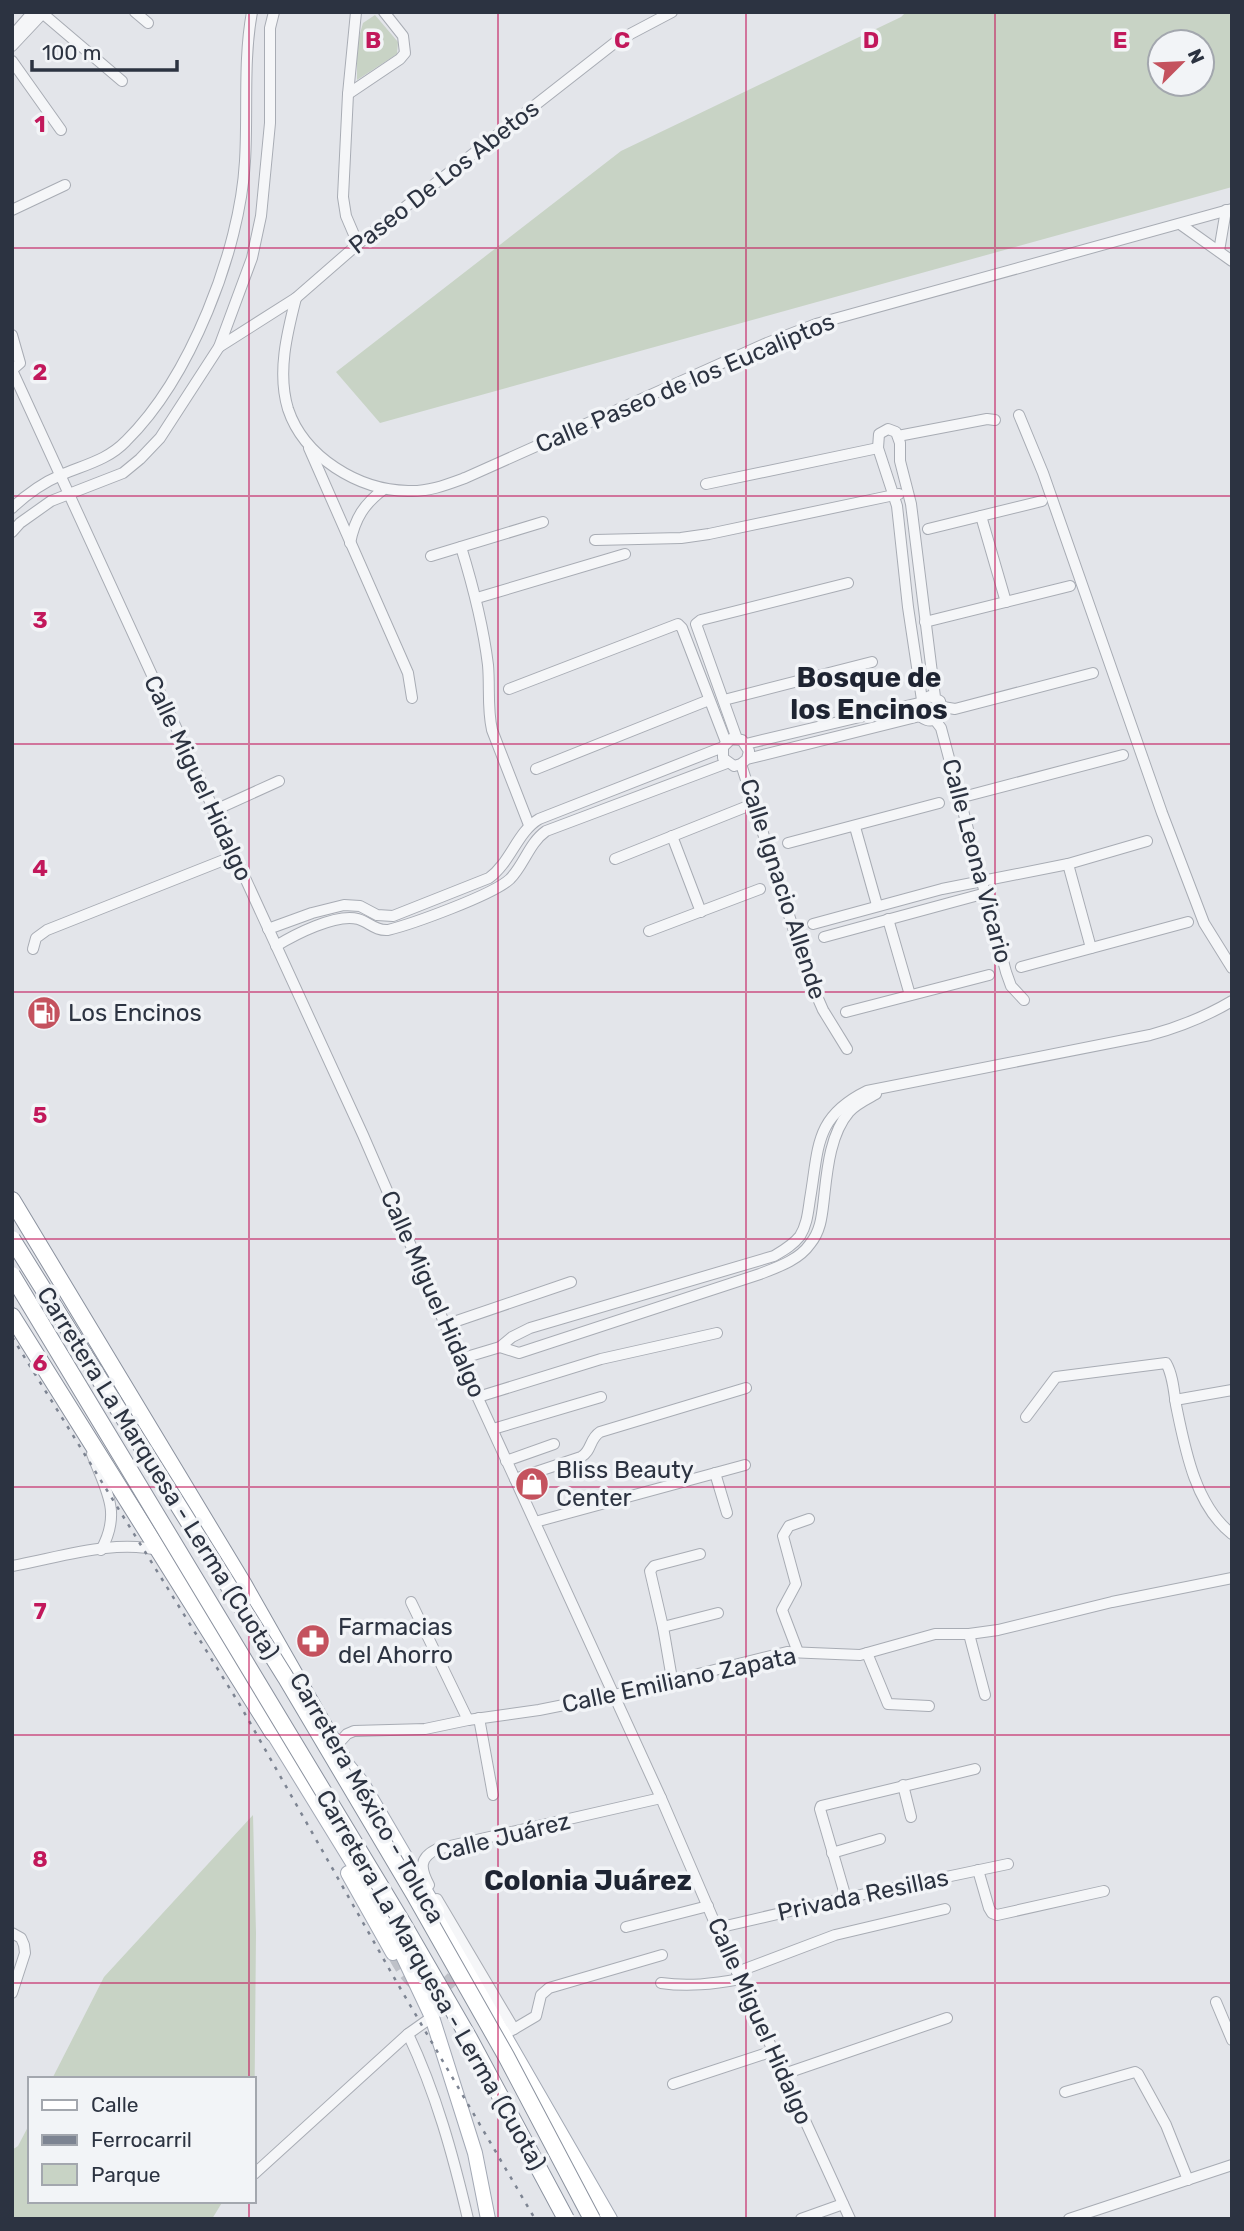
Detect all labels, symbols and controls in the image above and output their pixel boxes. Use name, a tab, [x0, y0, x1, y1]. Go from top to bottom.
text: B	[365, 26, 381, 54]
text: C	[614, 26, 630, 54]
text: D	[863, 26, 879, 54]
text: E	[1113, 26, 1127, 54]
scale bar	[32, 28, 177, 72]
north arrow	[1146, 28, 1216, 98]
text: 100 m	[42, 40, 101, 65]
text: N	[1183, 45, 1209, 67]
street label: Paseo De Los Abetos	[343, 94, 545, 260]
text: 1	[34, 110, 46, 138]
street label: Calle Paseo de los Eucaliptos	[531, 307, 839, 459]
text: 2	[33, 358, 47, 386]
text: 3	[32, 606, 48, 634]
district label: Bosque de los Encinos	[790, 661, 948, 726]
street label: Calle Miguel Hidalgo	[138, 671, 258, 885]
street label: Calle Leona Vicario	[936, 756, 1018, 966]
street label: Calle Ignacio Allende	[734, 775, 832, 1003]
text: 4	[32, 854, 48, 882]
fuel station icon: Los Encinos	[25, 994, 63, 1032]
place label: Los Encinos	[68, 999, 202, 1027]
text: 5	[33, 1101, 48, 1129]
street label: Calle Miguel Hidalgo	[375, 1186, 491, 1402]
street label: Carretera La Marquesa - Lerma (Cuota)	[31, 1282, 285, 1664]
text: 6	[33, 1349, 48, 1377]
place label: Bliss Beauty Center	[556, 1456, 694, 1512]
shop icon: Bliss Beauty Center	[513, 1465, 551, 1503]
text: 7	[33, 1597, 47, 1625]
place label: Farmacias del Ahorro	[338, 1613, 453, 1669]
pharmacy icon: Farmacias del Ahorro	[294, 1622, 332, 1660]
street label: Calle Emiliano Zapata	[559, 1641, 799, 1719]
street label: Carretera México - Toluca	[284, 1668, 450, 1928]
street label: Carretera La Marquesa - Lerma (Cuota)	[310, 1785, 552, 2175]
street label: Calle Juárez	[433, 1807, 573, 1867]
text: 8	[32, 1845, 48, 1873]
street label: Privada Resillas	[775, 1863, 951, 1927]
district label: Colonia Juárez	[484, 1864, 692, 1897]
street label: Calle Miguel Hidalgo	[702, 1913, 818, 2129]
legend	[28, 2077, 256, 2203]
text: Calle	[91, 2092, 139, 2117]
text: Ferrocarril	[91, 2127, 192, 2152]
text: Parque	[91, 2162, 161, 2187]

